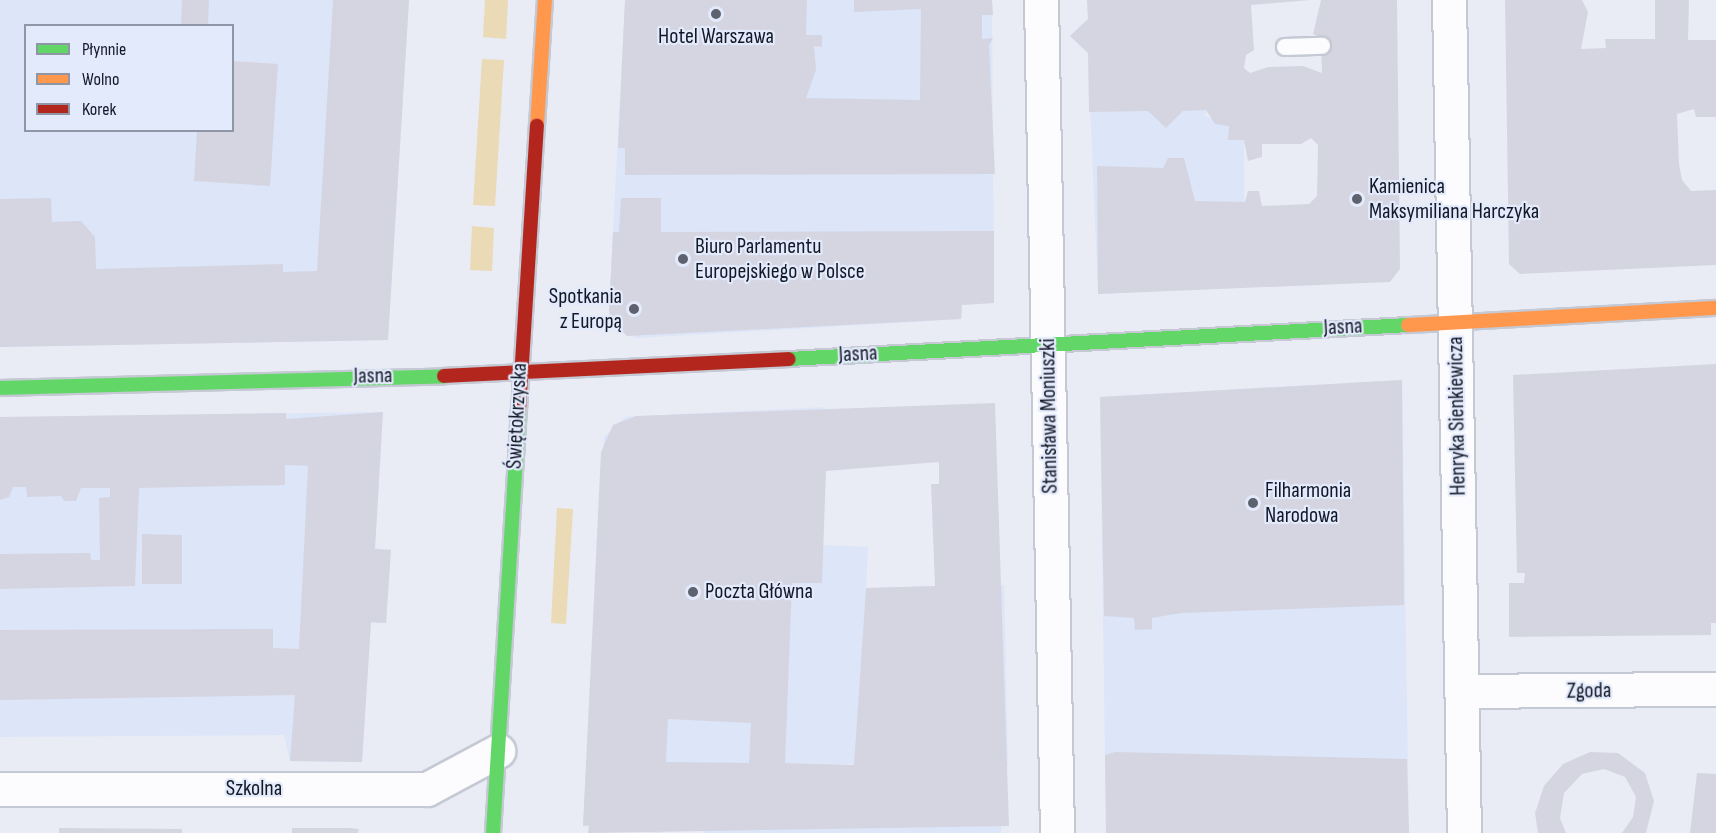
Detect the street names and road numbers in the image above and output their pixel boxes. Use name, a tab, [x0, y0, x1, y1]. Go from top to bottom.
street label: Jasna	[1323, 313, 1363, 341]
street label: Henryka Sienkiewicza	[1442, 336, 1472, 496]
street label: Stanisława Moniuszki	[1034, 338, 1064, 494]
street label: Jasna	[838, 340, 878, 368]
street label: Jasna	[353, 362, 393, 390]
street label: Świętokrzyska	[501, 362, 533, 470]
street label: Zgoda	[1567, 677, 1611, 705]
street label: Szkolna	[226, 776, 282, 802]

